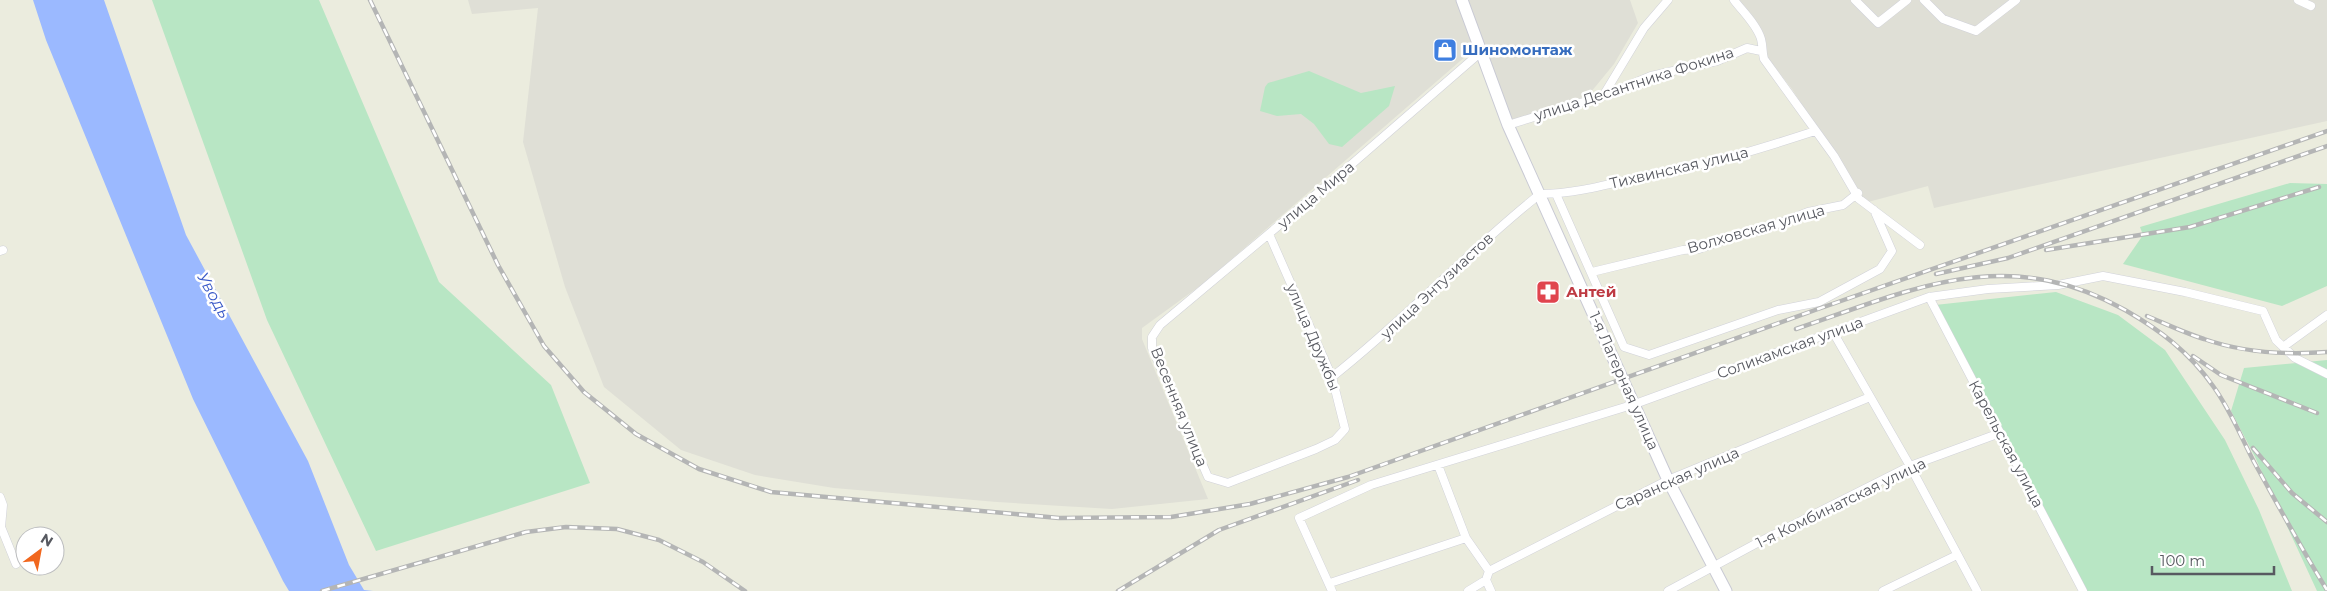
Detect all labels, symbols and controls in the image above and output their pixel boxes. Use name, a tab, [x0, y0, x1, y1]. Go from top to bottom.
shop icon: Шиномонтаж	[1432, 37, 1458, 63]
place label: Шиномонтаж	[1462, 40, 1573, 59]
street label: улица Десантника Фокина	[1531, 42, 1736, 125]
street label: Тихвинская улица	[1608, 142, 1750, 193]
street label: улица Мира	[1273, 157, 1358, 233]
street label: Волховская улица	[1685, 200, 1827, 257]
street label: улица Энтузиастов	[1375, 228, 1497, 344]
water label: Уводь	[193, 269, 234, 322]
street label: улица Дружбы	[1282, 279, 1345, 393]
pharmacy icon: Антей	[1535, 279, 1561, 305]
place label: Антей	[1566, 282, 1616, 301]
street label: 1-я Лагерная улица	[1585, 309, 1664, 453]
street label: Соликамская улица	[1714, 312, 1866, 383]
street label: Весенняя улица	[1147, 344, 1212, 469]
street label: Карельская улица	[1965, 377, 2048, 511]
street label: Саранская улица	[1612, 443, 1742, 514]
street label: 1-я Комбинатская улица	[1753, 453, 1929, 552]
north arrow	[15, 526, 65, 576]
text: N	[37, 529, 56, 551]
scale bar	[2152, 544, 2274, 576]
text: 100 m	[2160, 551, 2205, 570]

